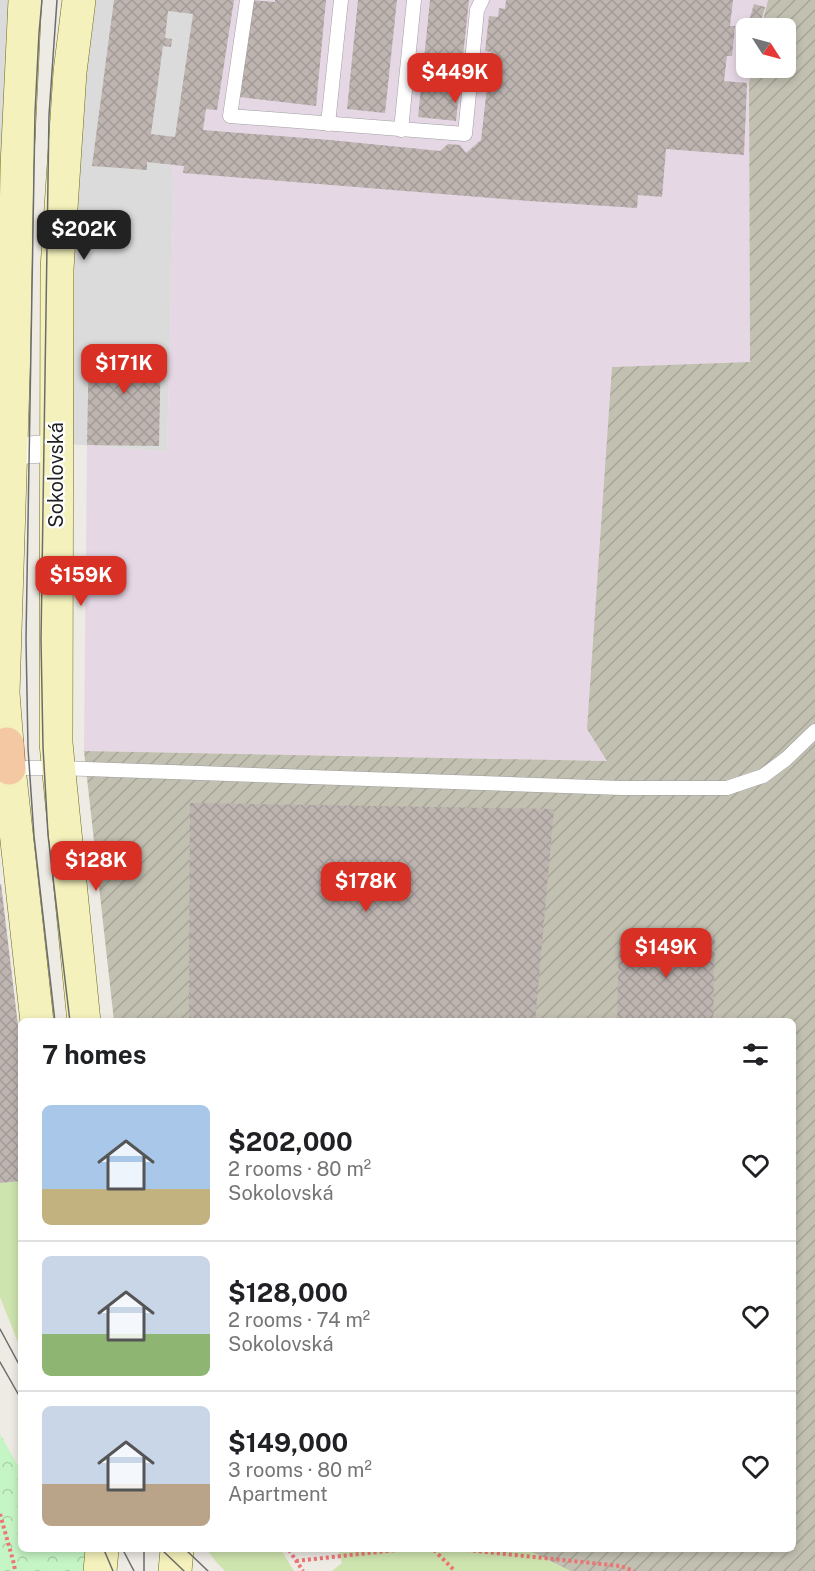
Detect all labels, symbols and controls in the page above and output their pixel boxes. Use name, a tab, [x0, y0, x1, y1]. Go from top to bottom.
north arrow	[736, 18, 796, 78]
map controls	[736, 18, 796, 78]
pin: $449K	[413, 53, 497, 104]
text: $449K	[421, 60, 489, 84]
pin: $202K	[42, 210, 126, 261]
text: $202K	[51, 217, 117, 241]
pin: $171K	[82, 344, 166, 395]
text: $171K	[95, 351, 153, 375]
street label: Sokolovská	[44, 422, 68, 528]
pin: $159K	[39, 556, 123, 607]
text: $159K	[49, 563, 113, 587]
pin: $128K	[54, 841, 138, 892]
text: $128K	[65, 848, 127, 872]
pin: $178K	[324, 862, 408, 913]
text: $178K	[335, 869, 397, 893]
pin: $149K	[624, 928, 708, 979]
text: $149K	[635, 935, 697, 959]
icon: filters	[739, 1038, 772, 1071]
text: 7 homes	[42, 1039, 146, 1070]
text: $202,000	[228, 1126, 353, 1157]
icon: home	[90, 1129, 162, 1201]
icon: heart	[739, 1149, 772, 1182]
text: 2 rooms · 80 m²	[228, 1157, 371, 1181]
text: Sokolovská	[228, 1181, 333, 1205]
text: $128,000	[228, 1277, 348, 1308]
icon: home	[90, 1280, 162, 1352]
icon: heart	[739, 1300, 772, 1333]
text: 2 rooms · 74 m²	[228, 1308, 370, 1332]
text: Sokolovská	[228, 1332, 333, 1356]
text: $149,000	[228, 1427, 348, 1458]
icon: home	[90, 1430, 162, 1502]
icon: heart	[739, 1450, 772, 1483]
text: 3 rooms · 80 m²	[228, 1458, 372, 1482]
text: Apartment	[228, 1482, 328, 1506]

